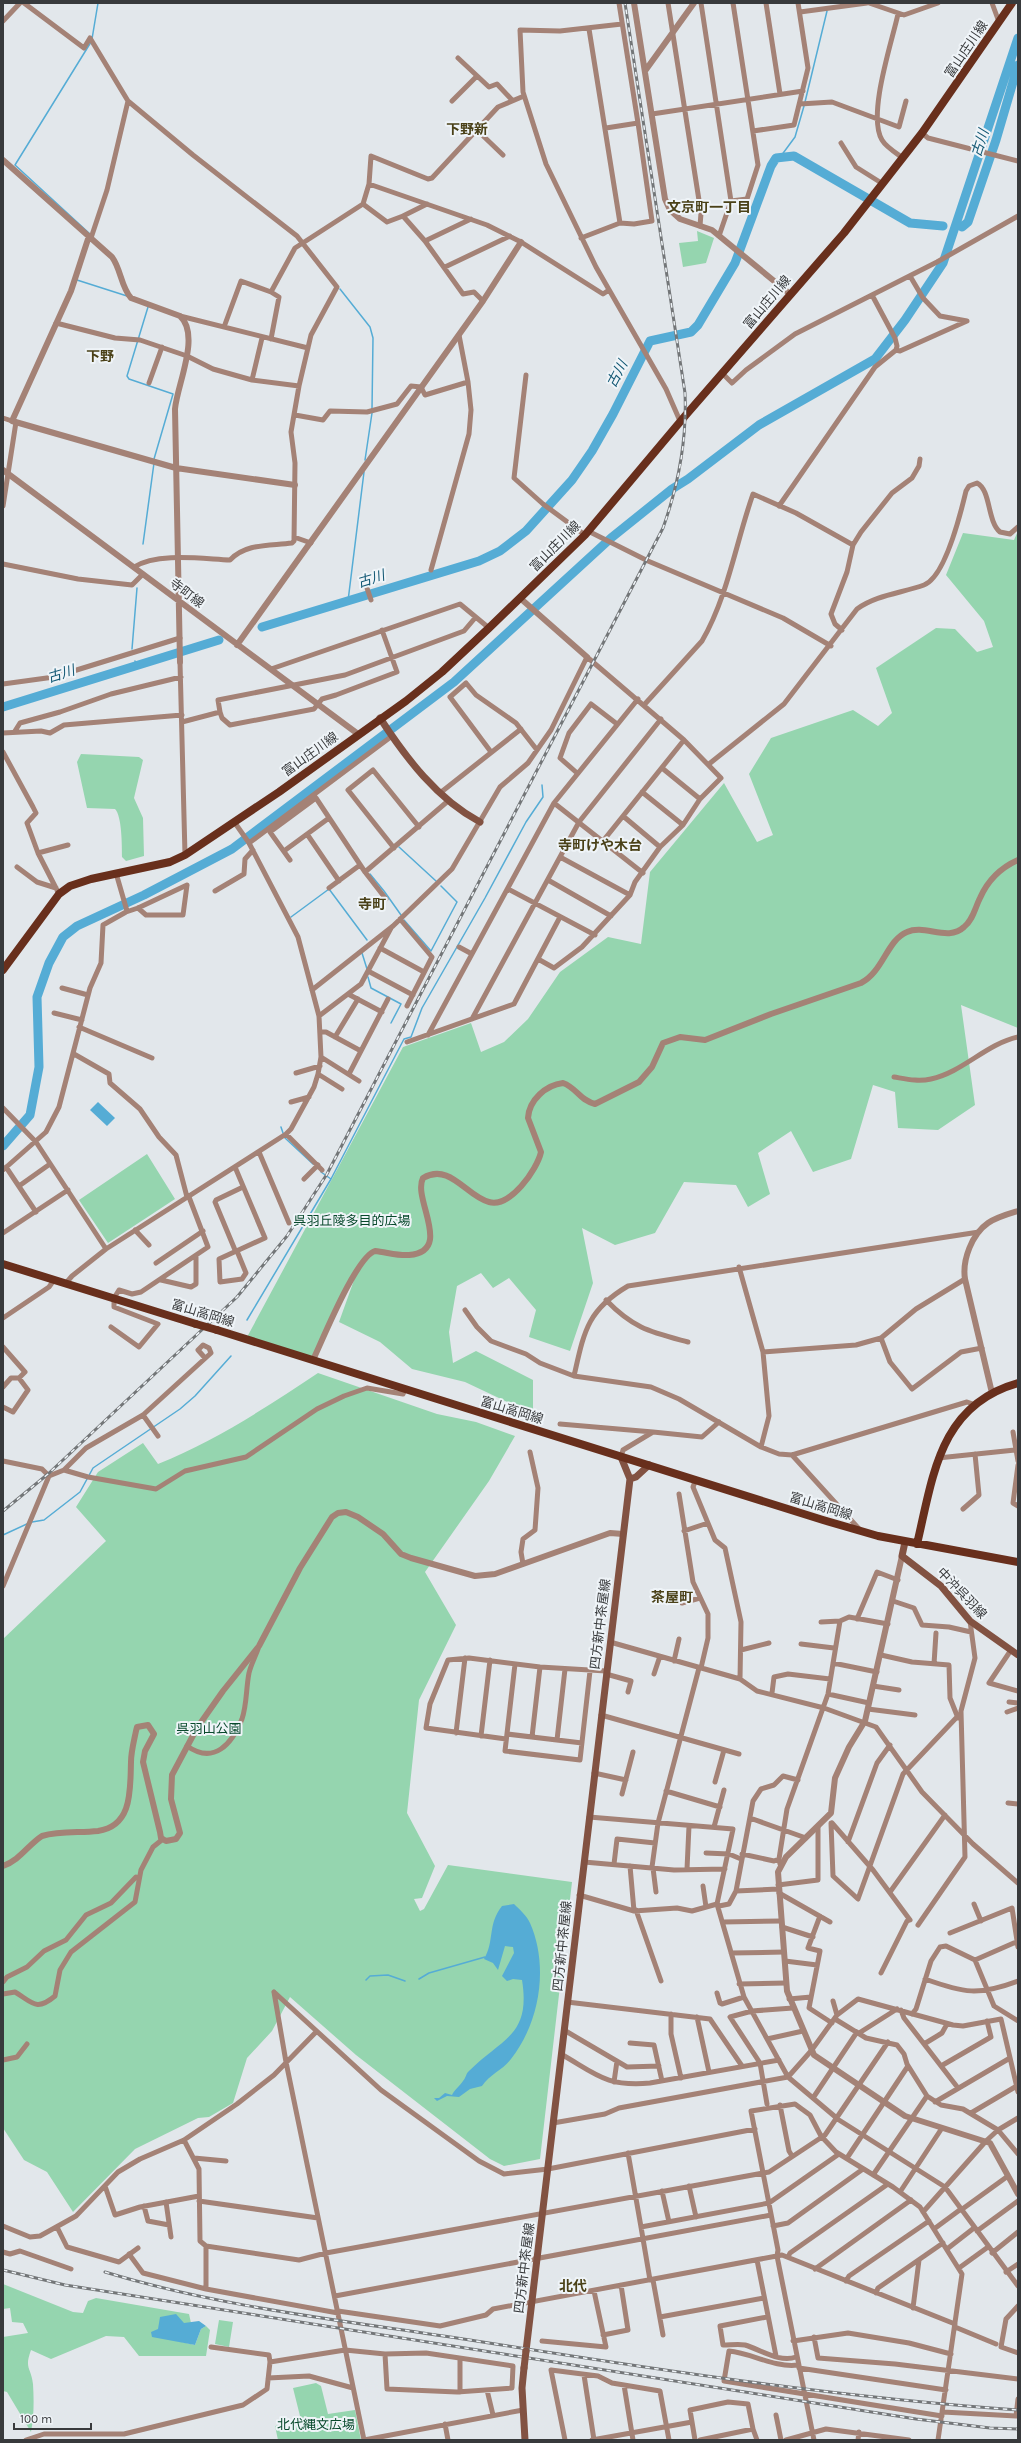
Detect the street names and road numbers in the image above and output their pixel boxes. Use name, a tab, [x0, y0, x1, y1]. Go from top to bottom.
street label: 富山庄川線	[942, 18, 990, 80]
street label: 富山庄川線	[740, 272, 794, 332]
street label: 富山庄川線	[527, 518, 583, 574]
street label: 寺町線	[167, 575, 207, 611]
street label: 富山庄川線	[279, 729, 341, 779]
street label: 富山高岡線	[170, 1296, 236, 1330]
street label: 富山高岡線	[479, 1393, 545, 1427]
street label: 富山高岡線	[788, 1489, 854, 1523]
street label: 中沖呉羽線	[934, 1564, 990, 1622]
street label: 四方新中茶屋線	[587, 1578, 613, 1670]
street label: 四方新中茶屋線	[550, 1900, 574, 1992]
street label: 四方新中茶屋線	[511, 2222, 537, 2314]

